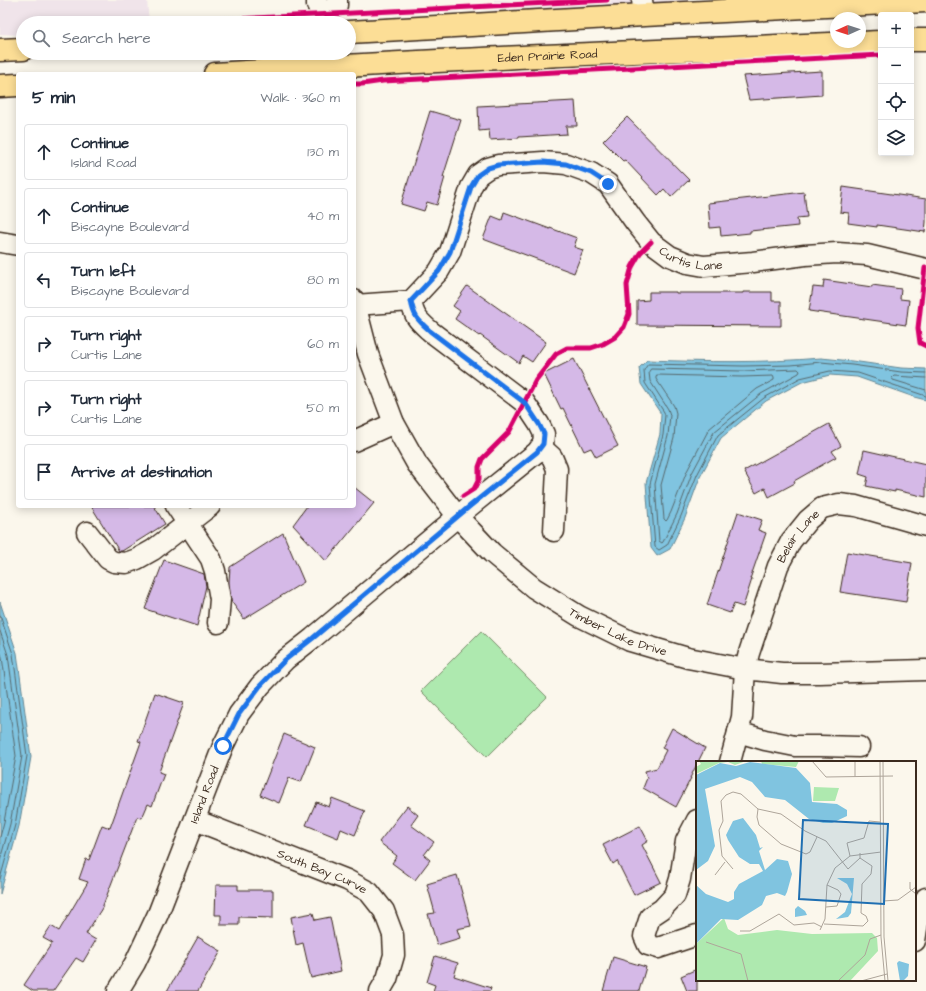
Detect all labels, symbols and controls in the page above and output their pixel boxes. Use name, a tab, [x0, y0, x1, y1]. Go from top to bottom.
north arrow	[830, 12, 866, 48]
map controls	[878, 12, 914, 156]
button: +	[878, 12, 914, 48]
search box	[16, 16, 356, 60]
icon: search	[30, 27, 52, 49]
text: Search here	[62, 28, 151, 49]
street label: Eden Prairie Road	[497, 45, 598, 67]
button: −	[878, 48, 914, 84]
button: locate	[878, 84, 914, 120]
text: 5 min	[32, 86, 75, 110]
text: Walk · 360 m	[261, 89, 340, 107]
button: layers	[878, 120, 914, 156]
text: Continue	[71, 133, 129, 154]
icon: ahead	[33, 141, 55, 163]
text: 130 m	[307, 143, 339, 161]
text: Island Road	[71, 154, 136, 172]
route end	[599, 175, 617, 193]
text: Continue	[71, 197, 129, 218]
icon: ahead	[33, 205, 55, 227]
text: 40 m	[307, 207, 339, 225]
text: Biscayne Boulevard	[71, 218, 189, 236]
street label: Curtis Lane	[656, 242, 724, 274]
text: Turn left	[71, 261, 135, 282]
icon: left	[33, 269, 55, 291]
text: 80 m	[307, 271, 339, 289]
text: Biscayne Boulevard	[71, 282, 189, 300]
text: Turn right	[71, 325, 142, 346]
icon: right	[33, 333, 55, 355]
text: 60 m	[307, 335, 339, 353]
text: Curtis Lane	[71, 346, 142, 364]
text: Turn right	[71, 389, 142, 410]
icon: right	[33, 397, 55, 419]
text: 50 m	[306, 399, 339, 417]
text: Curtis Lane	[71, 410, 142, 428]
icon: arrive	[33, 461, 55, 483]
text: Arrive at destination	[71, 462, 212, 483]
street label: Belair Lane	[773, 505, 823, 566]
street label: Timber Lake Drive	[566, 603, 670, 660]
route start	[214, 737, 232, 755]
inset map	[696, 761, 916, 981]
street label: Island Road	[185, 763, 223, 826]
street label: South Bay Curve	[275, 845, 371, 898]

